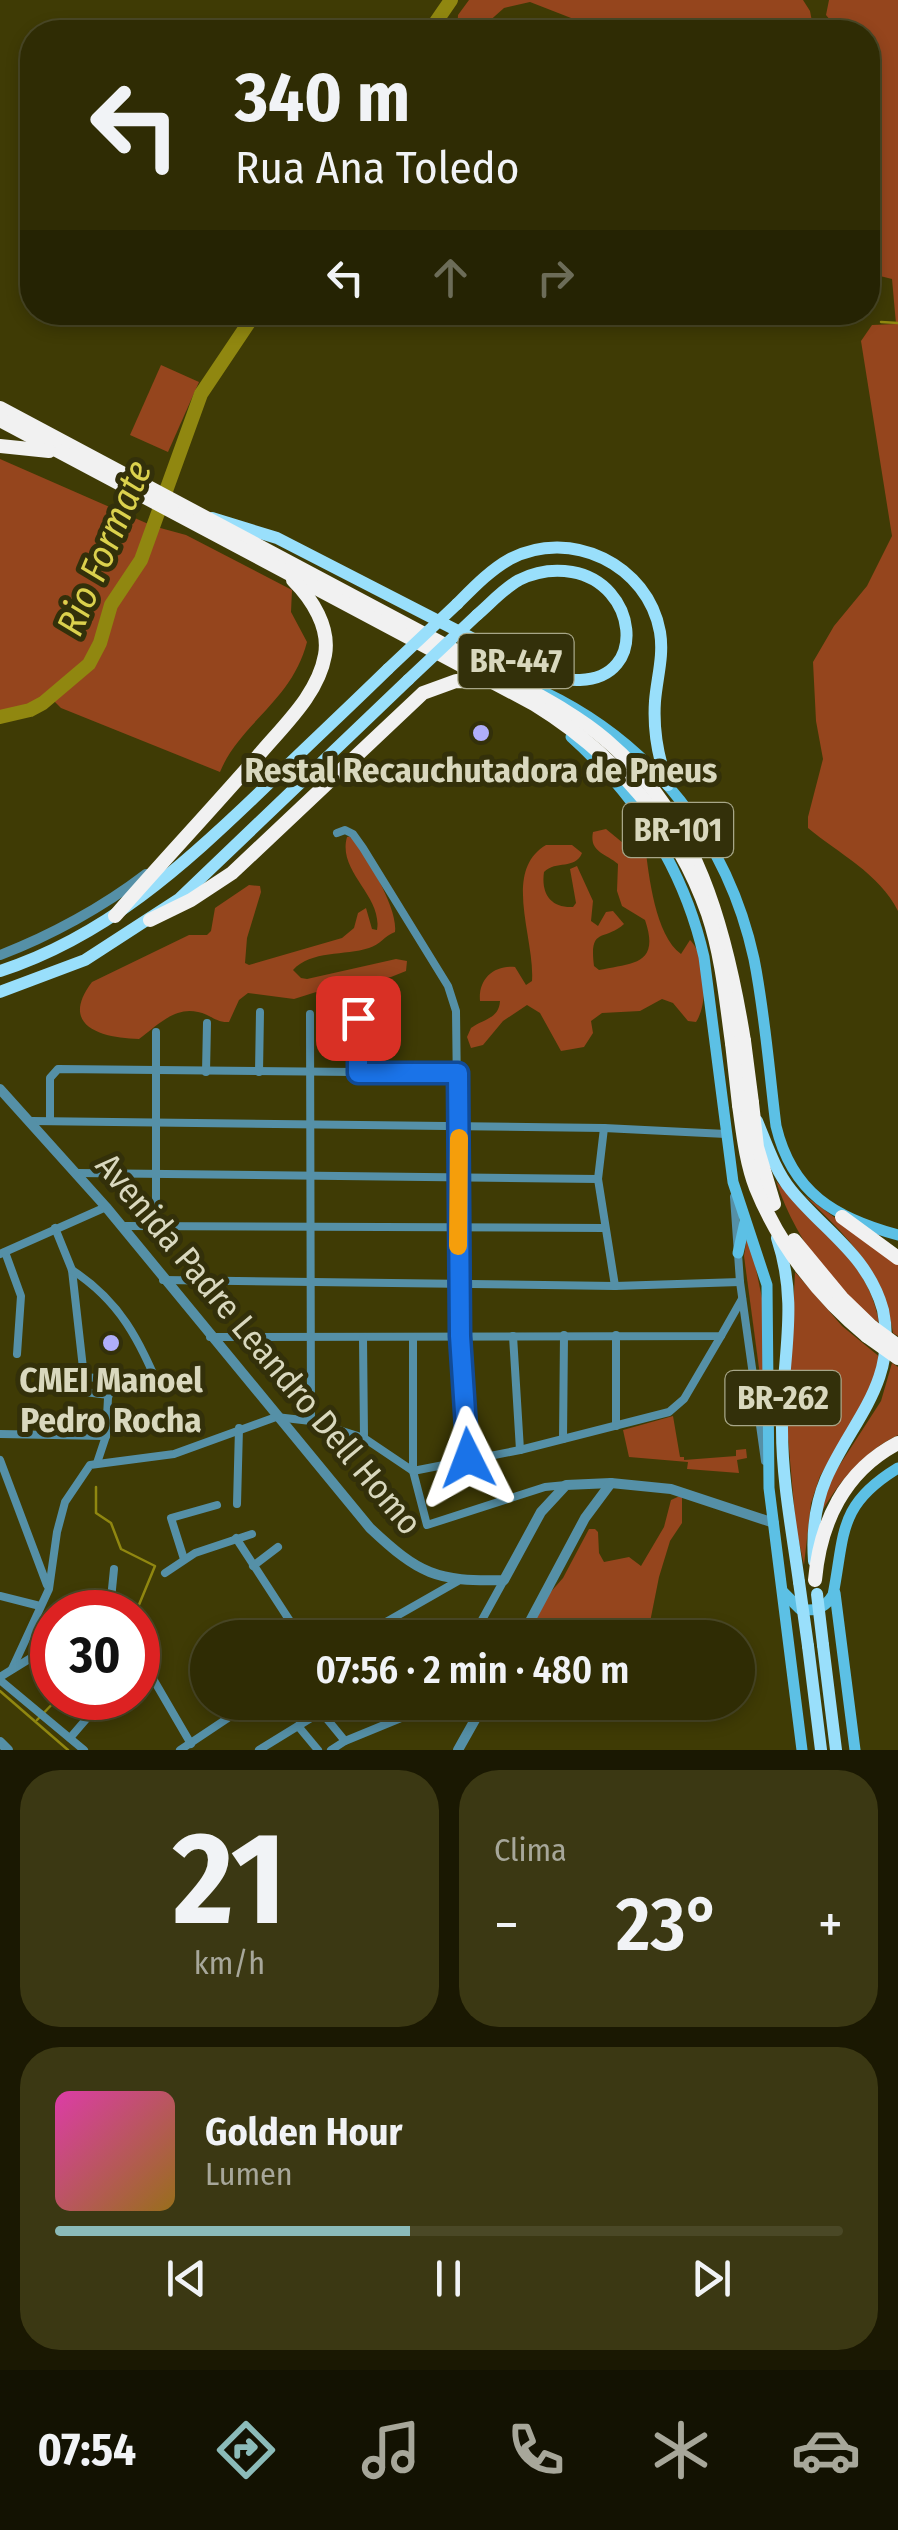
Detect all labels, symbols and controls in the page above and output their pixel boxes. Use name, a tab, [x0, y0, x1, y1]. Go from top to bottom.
text: 340 m	[235, 56, 410, 140]
icon: left	[70, 60, 200, 190]
text: Rua Ana Toledo	[235, 141, 519, 195]
icon: left	[318, 250, 373, 305]
icon: ahead	[423, 250, 478, 305]
icon: right	[528, 250, 583, 305]
water label: Rio Formate	[47, 454, 161, 642]
road number: BR-447	[458, 634, 574, 688]
marker: Restal Recauchutadora de Pneus	[470, 722, 492, 744]
place label: Restal Recauchutadora de Pneus	[245, 749, 717, 791]
road number: BR-101	[623, 803, 733, 857]
pin	[316, 976, 401, 1061]
icon: arrive	[331, 991, 386, 1046]
street label: Avenida Padre Leandro Dell Homo	[87, 1145, 431, 1543]
marker: CMEI Manoel Pedro Rocha	[100, 1332, 122, 1354]
place label: CMEI Manoel Pedro Rocha	[19, 1359, 203, 1441]
road number: BR-262	[726, 1371, 840, 1425]
position arrow	[416, 1406, 520, 1510]
speed limit sign: 30	[30, 1590, 160, 1720]
text: 07:56 · 2 min · 480 m	[316, 1647, 629, 1693]
text: 21	[173, 1801, 286, 1957]
text: Clima	[494, 1831, 567, 1869]
text: 23°	[616, 1880, 721, 1970]
text: −	[494, 1892, 519, 1958]
text: +	[818, 1892, 843, 1958]
text: km/h	[194, 1944, 265, 1982]
text: Golden Hour	[205, 2109, 403, 2155]
text: Lumen	[205, 2155, 293, 2193]
icon: previous	[159, 2251, 214, 2306]
icon: pause	[421, 2251, 476, 2306]
icon: next	[684, 2251, 739, 2306]
icon: directions	[211, 2415, 281, 2485]
icon: music	[356, 2415, 426, 2485]
icon: phone	[501, 2415, 571, 2485]
icon: climate	[646, 2415, 716, 2485]
icon: car	[791, 2415, 861, 2485]
text: 07:54	[37, 2423, 136, 2477]

